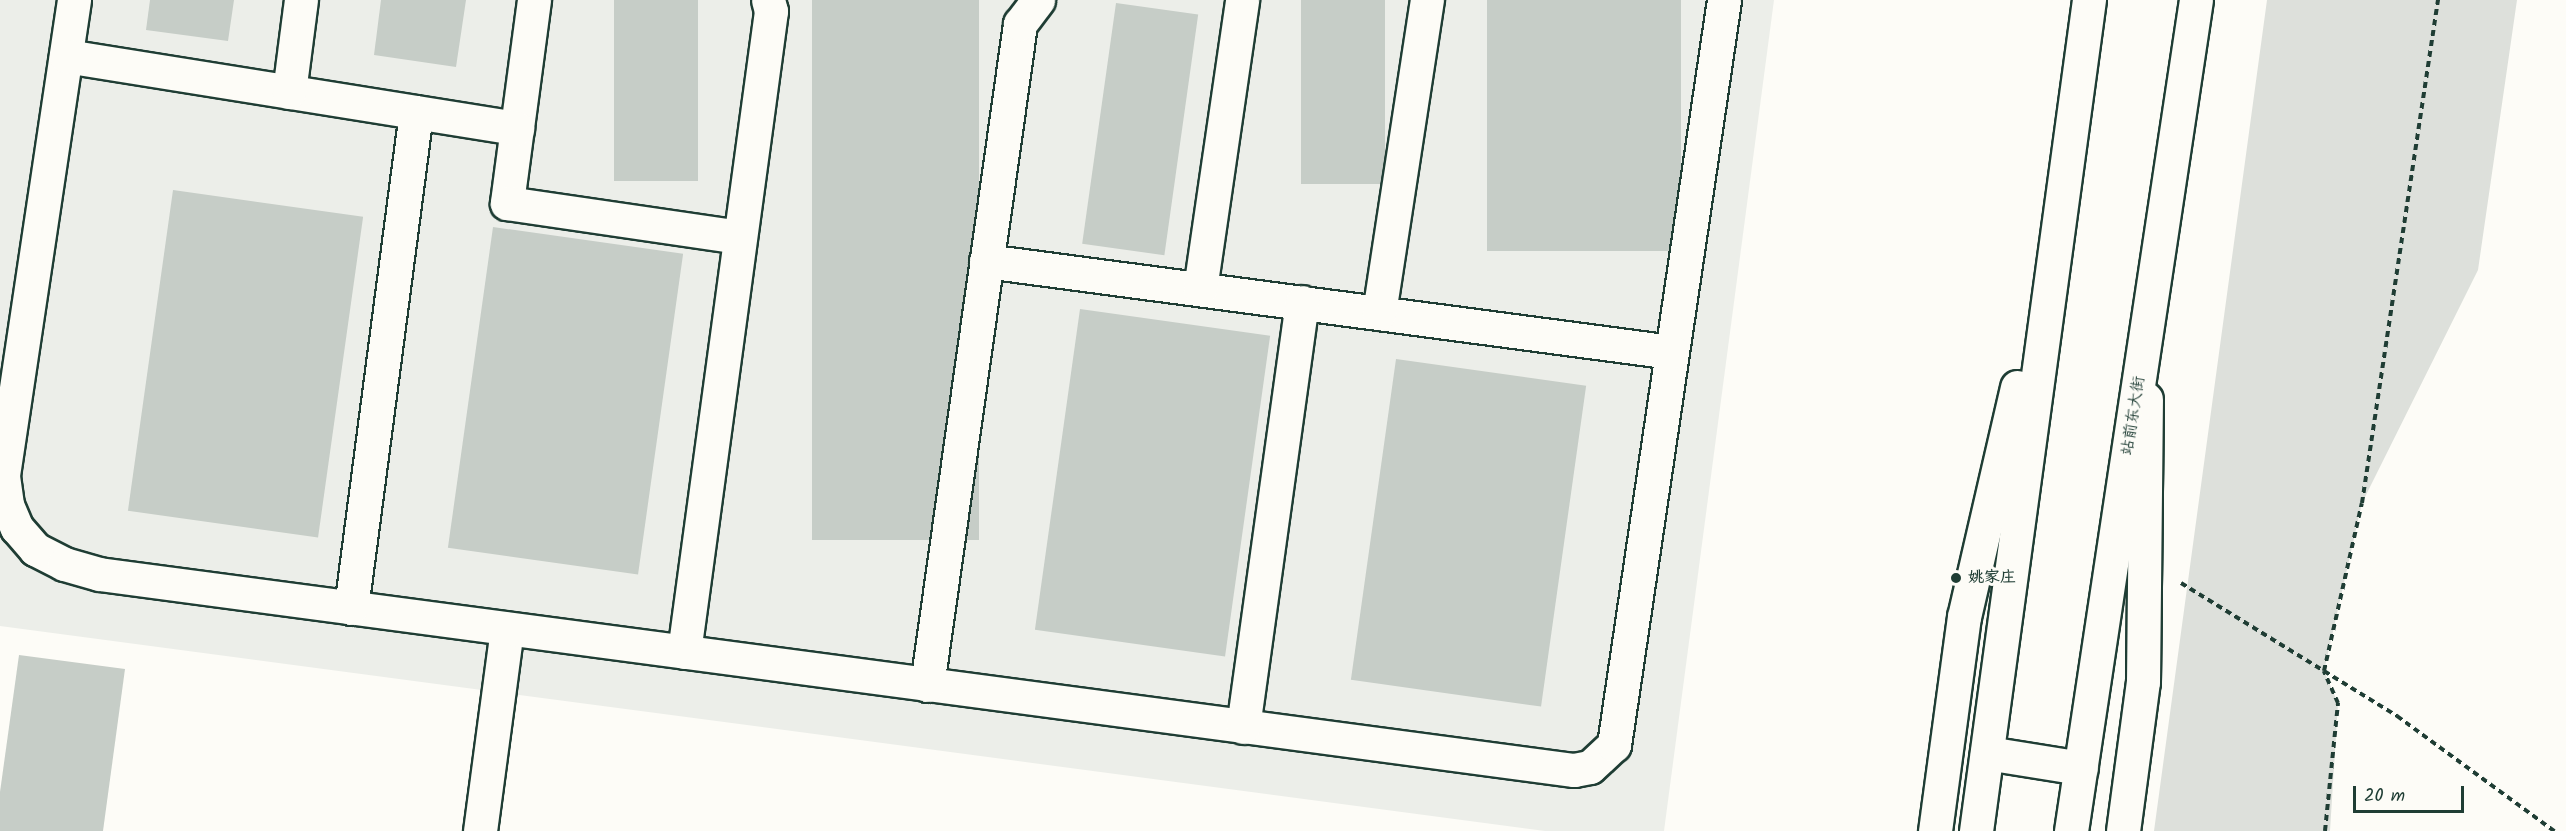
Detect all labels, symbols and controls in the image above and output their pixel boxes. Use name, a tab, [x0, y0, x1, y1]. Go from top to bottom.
street label: 站前东大街	[2118, 375, 2150, 457]
place label: 姚家庄	[1968, 568, 2016, 588]
marker: 姚家庄	[1949, 571, 1963, 585]
scale bar	[2356, 774, 2467, 812]
text: 20 m	[2364, 782, 2405, 811]

